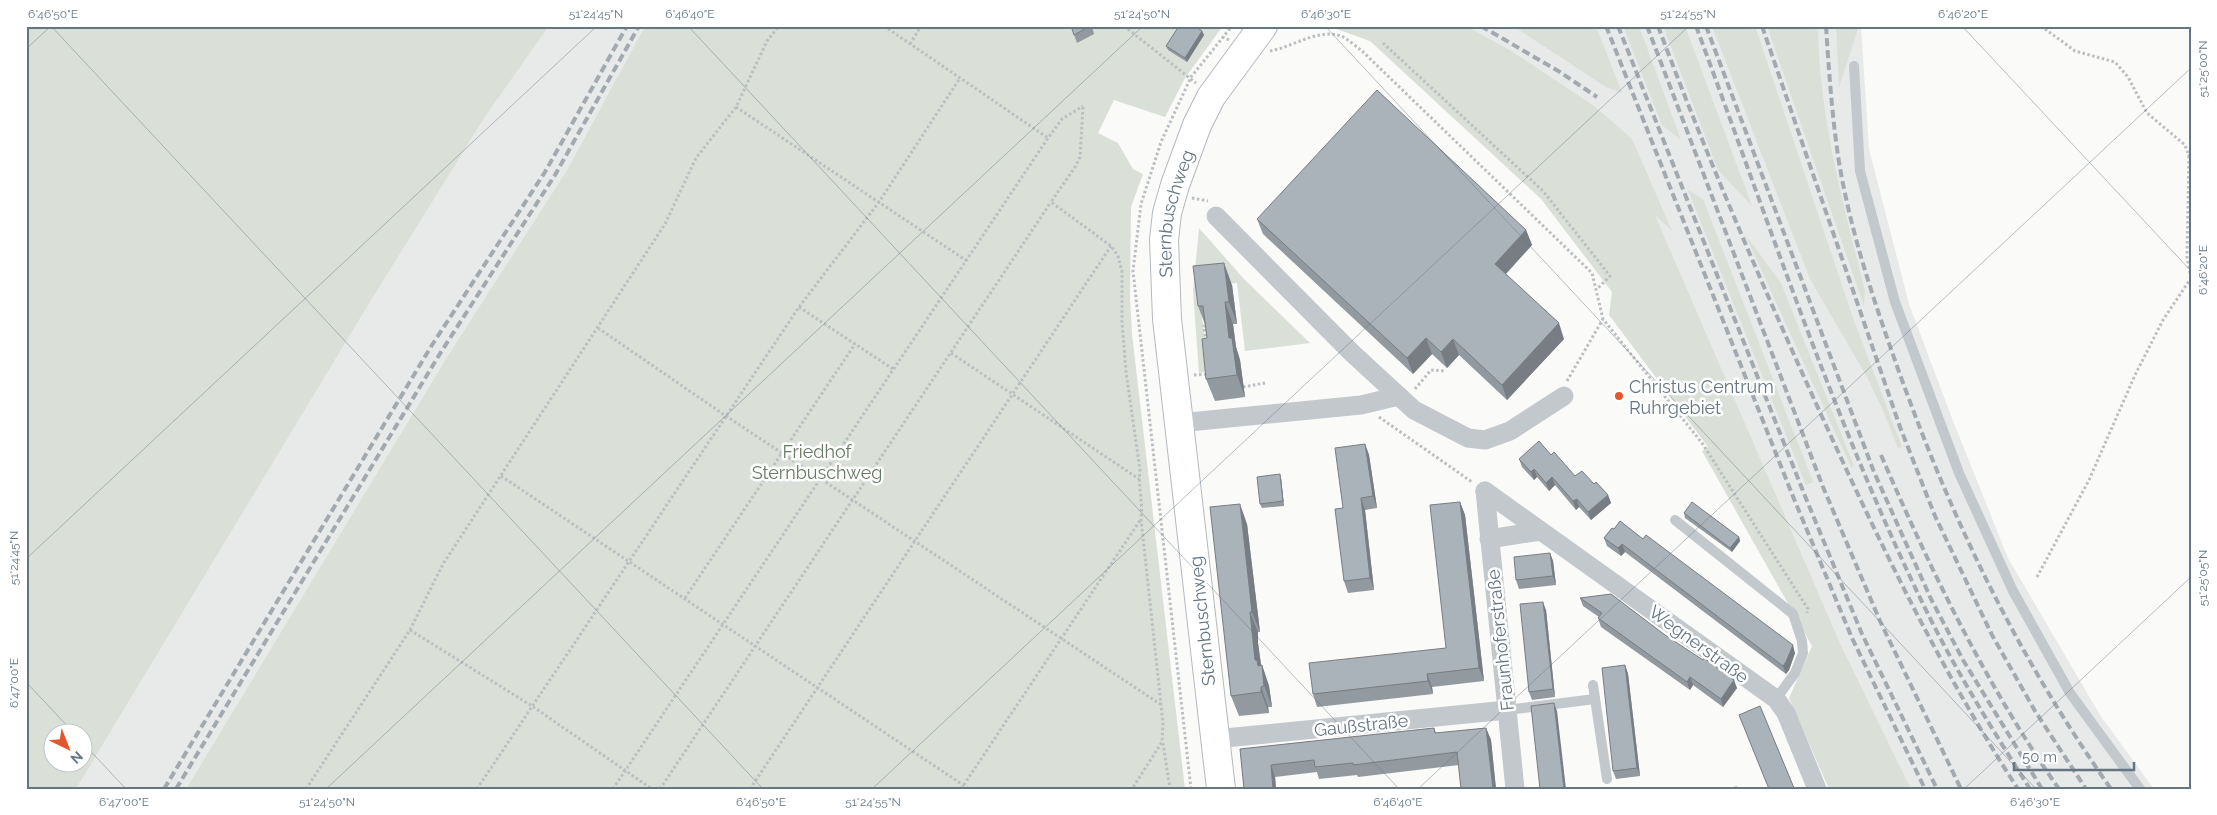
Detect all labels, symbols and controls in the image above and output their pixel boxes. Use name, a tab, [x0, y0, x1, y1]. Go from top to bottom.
text: 6°46'50"E	[28, 7, 78, 21]
text: 51°24'45"N	[569, 7, 623, 21]
text: 6°46'40"E	[665, 7, 715, 21]
text: 51°24'50"N	[1114, 7, 1170, 21]
text: 6°46'30"E	[1301, 7, 1351, 21]
text: 51°24'55"N	[1660, 7, 1716, 21]
text: 6°46'20"E	[1938, 7, 1988, 21]
text: 51°25'00"N	[2196, 40, 2210, 98]
street label: Sternbuschweg	[1153, 147, 1198, 278]
text: 6°46'20"E	[2196, 245, 2210, 295]
place label: Christus Centrum Ruhrgebiet	[1629, 376, 1774, 418]
marker: Christus Centrum Ruhrgebiet	[1613, 390, 1625, 402]
park label: Friedhof Sternbuschweg	[752, 441, 882, 483]
text: 51°24'45"N	[7, 531, 21, 585]
text: 51°25'05"N	[2196, 550, 2210, 606]
street label: Sternbuschweg	[1185, 555, 1219, 687]
street label: Fraunhoferstraße	[1482, 568, 1518, 712]
street label: Wegnerstraße	[1645, 601, 1753, 687]
text: 6°47'00"E	[7, 658, 21, 708]
street label: Gaußstraße	[1313, 710, 1410, 740]
north arrow	[42, 722, 92, 772]
scale bar	[2014, 740, 2134, 772]
text: N	[68, 748, 86, 767]
text: 50 m	[2022, 748, 2057, 766]
text: 6°47'00"E	[99, 795, 149, 809]
text: 51°24'50"N	[299, 795, 355, 809]
text: 6°46'50"E	[736, 795, 786, 809]
text: 51°24'55"N	[845, 795, 901, 809]
text: 6°46'40"E	[1373, 795, 1423, 809]
text: 6°46'30"E	[2010, 795, 2060, 809]

